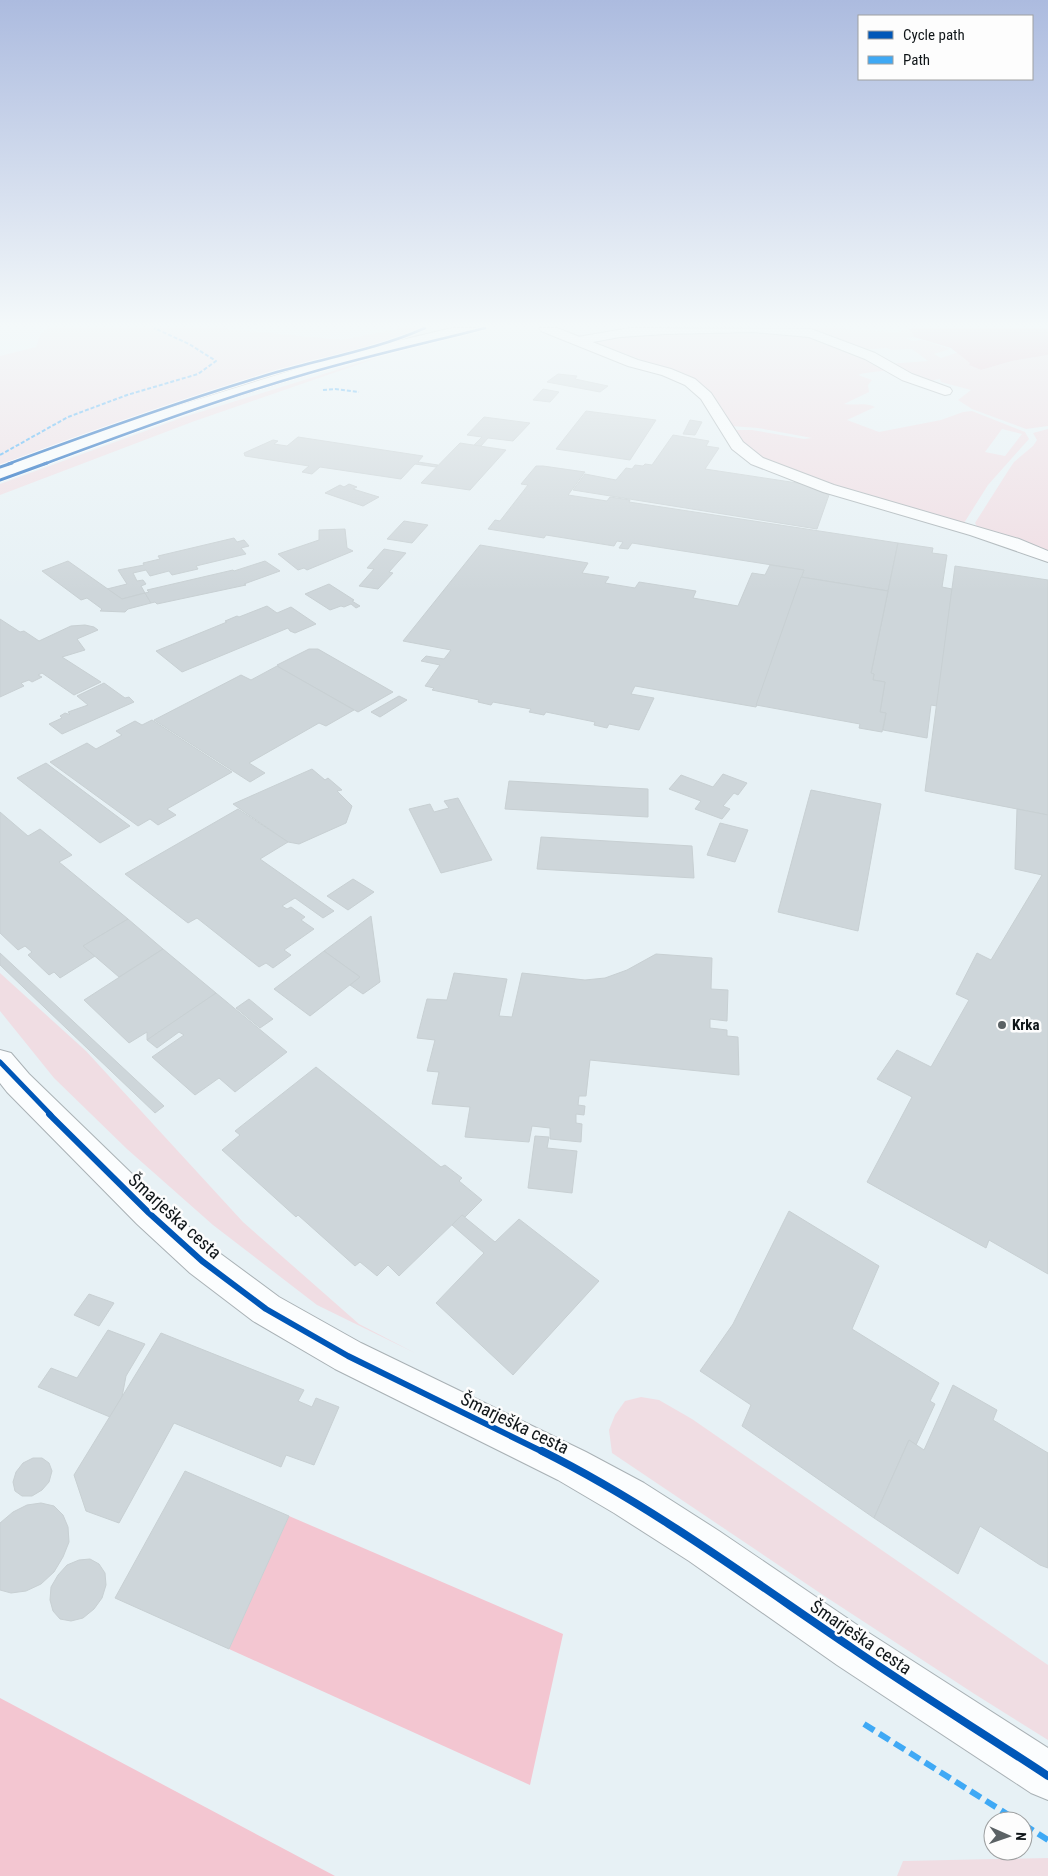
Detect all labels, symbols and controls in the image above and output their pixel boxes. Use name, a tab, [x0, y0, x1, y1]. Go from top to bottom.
legend	[858, 15, 1033, 80]
text: Cycle path	[903, 26, 965, 44]
text: Path	[903, 51, 930, 69]
place label: Krka	[1012, 1016, 1040, 1034]
marker: Krka	[996, 1019, 1008, 1031]
street label: Šmarješka cesta	[124, 1169, 226, 1263]
street label: Šmarješka cesta	[458, 1388, 572, 1458]
street label: Šmarješka cesta	[806, 1595, 916, 1679]
north arrow	[983, 1811, 1033, 1861]
text: N	[1013, 1832, 1029, 1841]

